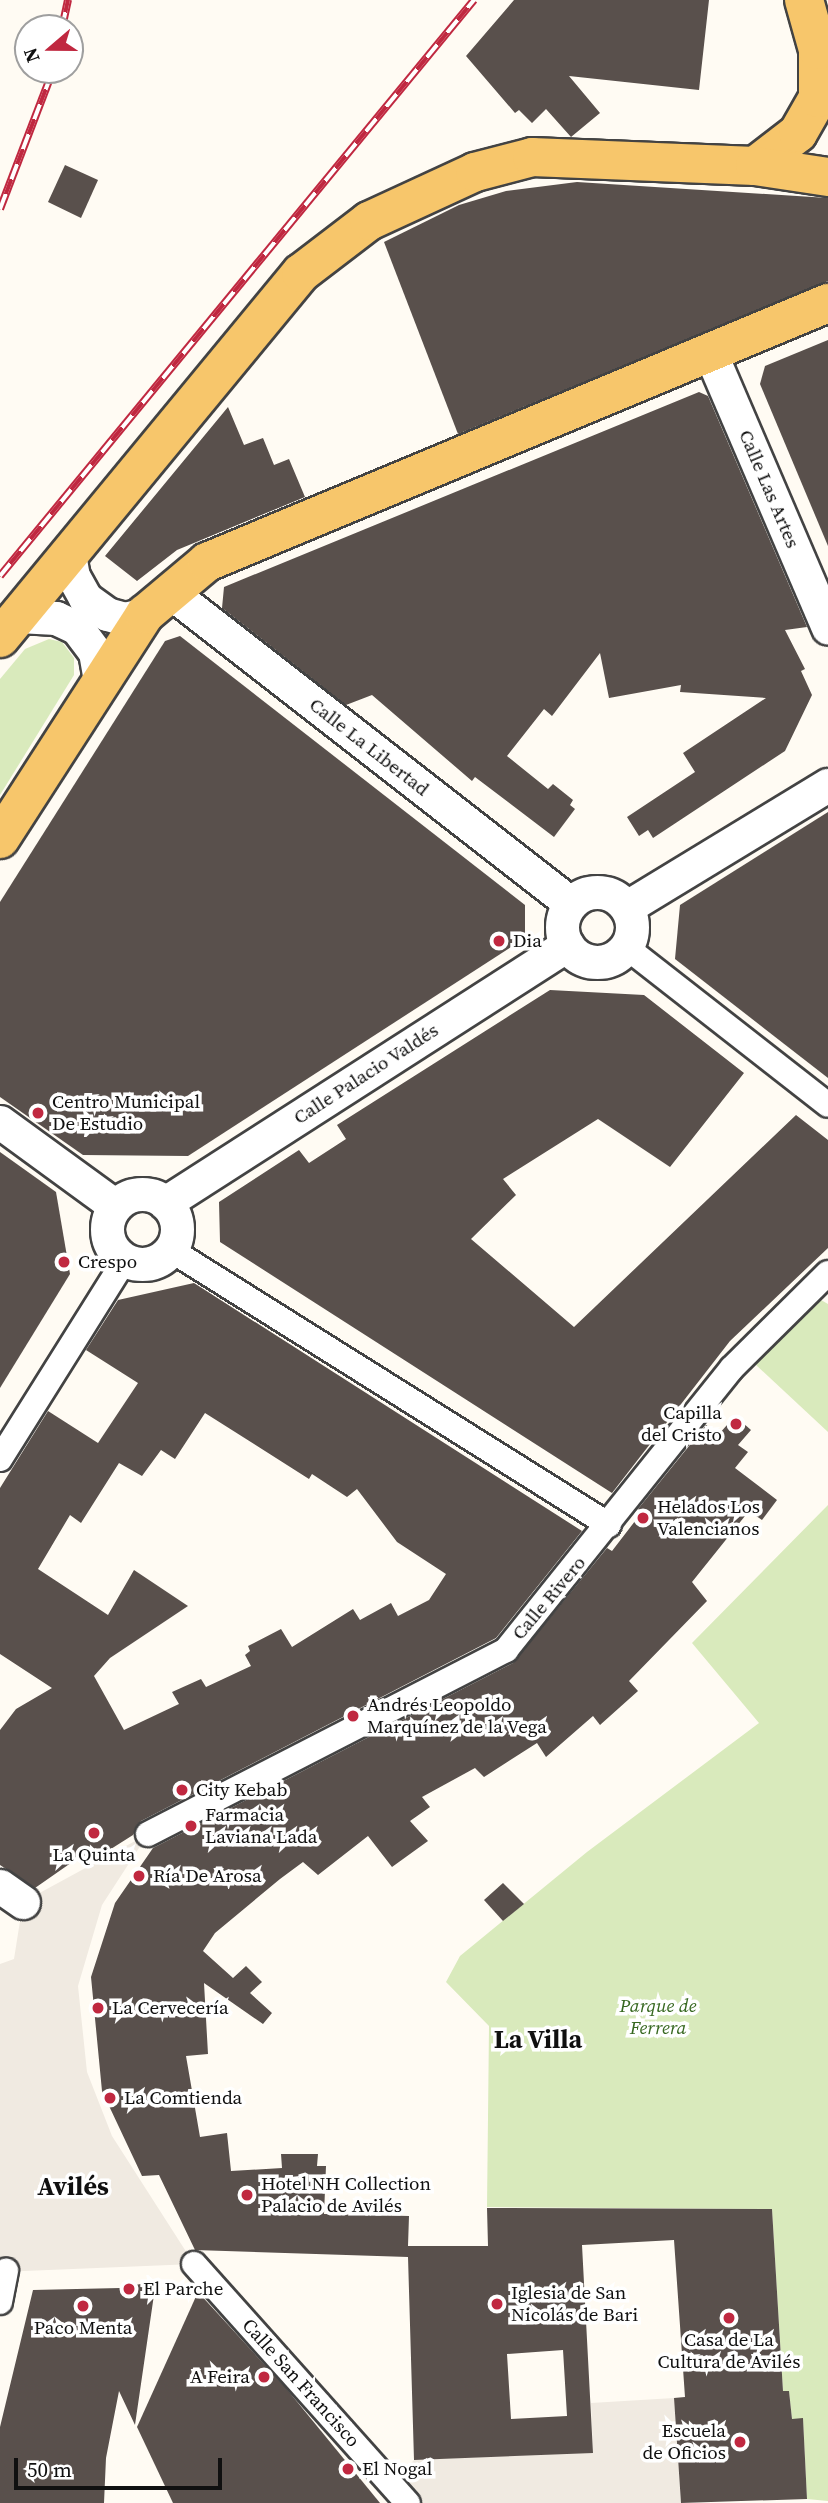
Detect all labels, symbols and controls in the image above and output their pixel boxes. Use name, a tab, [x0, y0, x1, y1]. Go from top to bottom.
north arrow	[14, 14, 84, 84]
text: N	[17, 45, 46, 66]
street label: Calle Las Artes	[734, 427, 804, 551]
street label: Calle La Libertad	[305, 693, 433, 801]
place label: Dia	[513, 930, 542, 952]
marker: Dia	[491, 933, 507, 949]
street label: Calle Palacio Valdés	[289, 1019, 443, 1129]
place label: Centro Municipal De Estudio	[52, 1091, 200, 1135]
marker: Centro Municipal De Estudio	[30, 1105, 46, 1121]
place label: Crespo	[78, 1251, 137, 1273]
marker: Crespo	[56, 1254, 72, 1270]
place label: Capilla del Cristo	[641, 1402, 722, 1446]
marker: Capilla del Cristo	[728, 1416, 744, 1432]
place label: Helados Los Valencianos	[657, 1496, 760, 1540]
marker: Helados Los Valencianos	[635, 1510, 651, 1526]
street label: Calle Rivero	[507, 1552, 591, 1644]
place label: Andrés Leopoldo Marquínez de la Vega	[367, 1694, 548, 1738]
marker: Andrés Leopoldo Marquínez de la Vega	[345, 1708, 361, 1724]
place label: City Kebab	[196, 1779, 287, 1801]
marker: City Kebab	[174, 1782, 190, 1798]
place label: Farmacia Laviana Lada	[205, 1804, 317, 1848]
marker: Farmacia Laviana Lada	[183, 1818, 199, 1834]
marker: La Quinta	[86, 1825, 102, 1841]
place label: La Quinta	[53, 1844, 135, 1866]
place label: Ría De Arosa	[153, 1865, 262, 1887]
marker: Ría De Arosa	[131, 1868, 147, 1884]
park label: Parque de Ferrera	[620, 1995, 696, 2039]
place label: La Cervecería	[112, 1997, 229, 2019]
marker: La Cervecería	[90, 2000, 106, 2016]
district label: La Villa	[493, 2024, 583, 2056]
place label: La Comtienda	[124, 2087, 242, 2109]
marker: La Comtienda	[102, 2090, 118, 2106]
district label: Avilés	[37, 2171, 109, 2203]
place label: Hotel NH Collection Palacio de Avilés	[261, 2173, 431, 2217]
marker: Hotel NH Collection Palacio de Avilés	[239, 2187, 255, 2203]
place label: El Parche	[143, 2278, 223, 2300]
marker: El Parche	[121, 2281, 137, 2297]
place label: Iglesia de San Nicolás de Bari	[511, 2282, 638, 2326]
marker: Iglesia de San Nicolás de Bari	[489, 2296, 505, 2312]
marker: Paco Menta	[75, 2298, 91, 2314]
marker: Casa de La Cultura de Avilés	[721, 2310, 737, 2326]
street label: Calle San Francisco	[237, 2314, 365, 2452]
place label: Paco Menta	[34, 2317, 132, 2339]
place label: Casa de La Cultura de Avilés	[658, 2329, 800, 2373]
place label: A Feira	[190, 2366, 250, 2388]
marker: A Feira	[256, 2369, 272, 2385]
place label: Escuela de Oficios	[643, 2420, 726, 2464]
marker: Escuela de Oficios	[732, 2434, 748, 2450]
scale bar	[18, 2444, 226, 2488]
text: 50 m	[27, 2455, 72, 2484]
place label: El Nogal	[362, 2458, 433, 2480]
marker: El Nogal	[340, 2461, 356, 2477]

